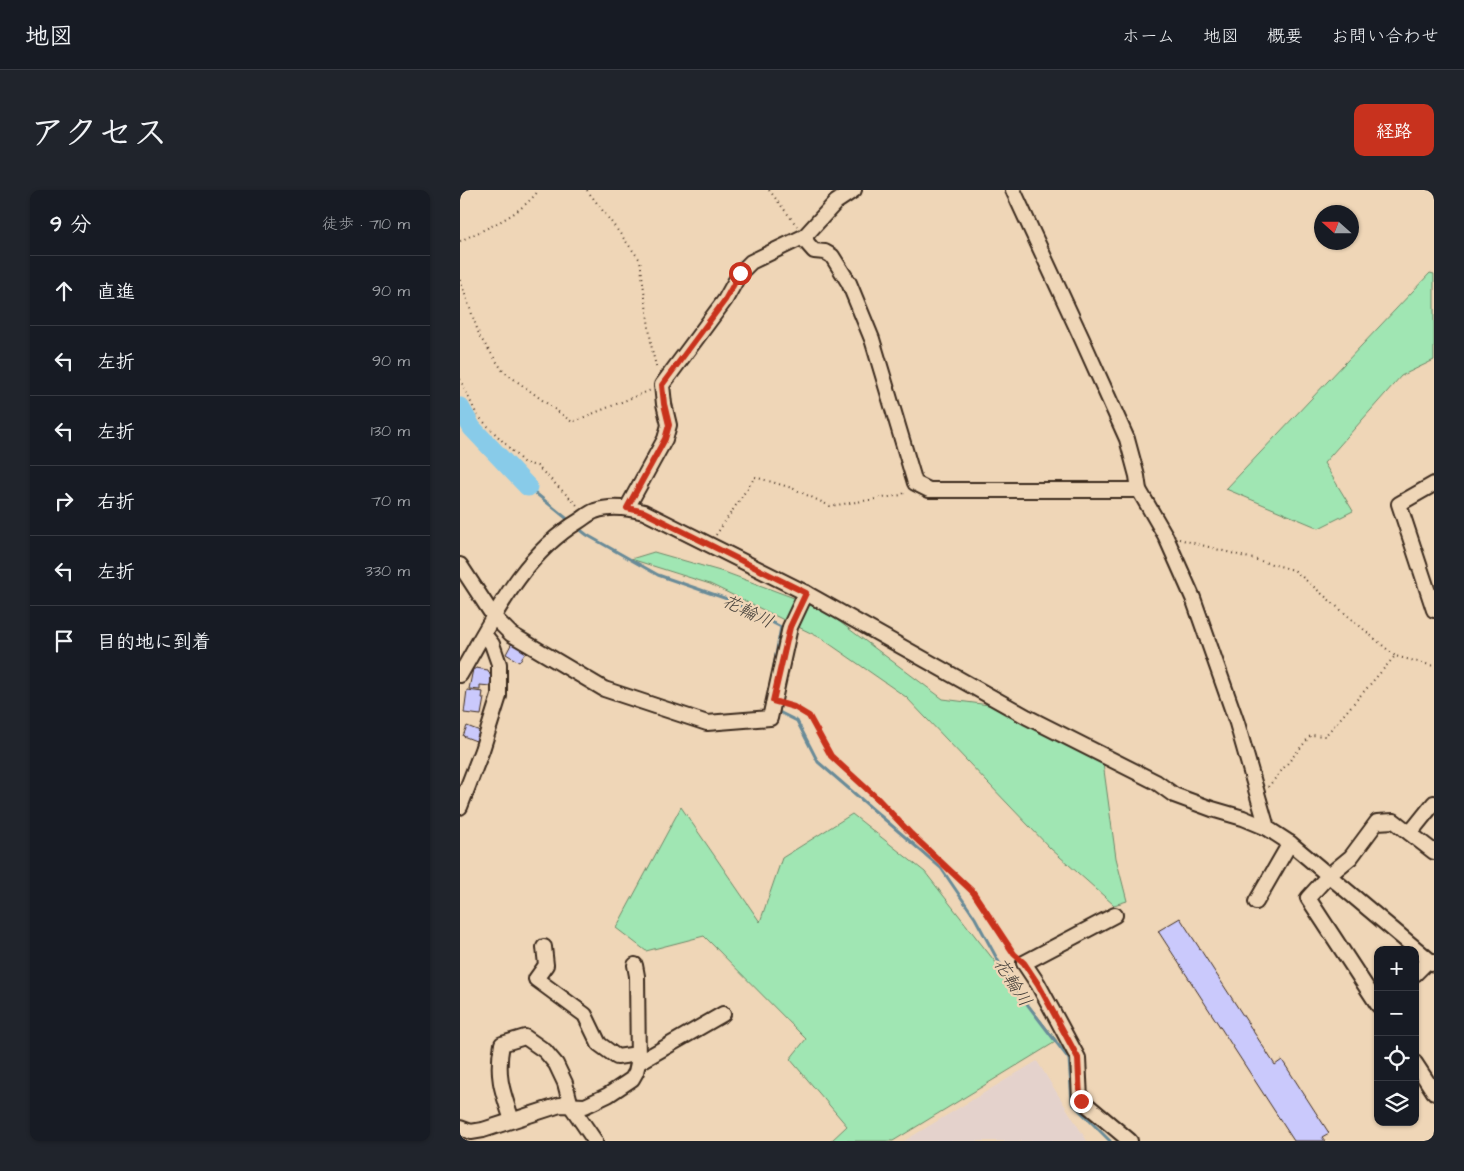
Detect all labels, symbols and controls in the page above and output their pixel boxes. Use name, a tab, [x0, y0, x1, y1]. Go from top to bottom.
text: 地図	[25, 20, 73, 54]
text: ホーム	[1122, 24, 1175, 49]
text: 地図	[1203, 24, 1239, 49]
text: 概要	[1267, 24, 1303, 49]
text: お問い合わせ	[1331, 24, 1439, 49]
button: 経路	[1354, 104, 1434, 156]
text: アクセス	[30, 109, 168, 158]
north arrow	[1314, 205, 1359, 250]
text: 9 分	[50, 210, 91, 239]
text: 徒歩 · 710 m	[322, 213, 410, 235]
route start	[729, 262, 752, 285]
icon: ahead	[50, 277, 78, 305]
text: 直進	[97, 279, 135, 306]
text: 90 m	[372, 280, 410, 302]
icon: left	[50, 347, 78, 375]
text: 左折	[97, 349, 135, 376]
text: 90 m	[372, 350, 410, 372]
icon: left	[50, 417, 78, 445]
text: 左折	[97, 419, 135, 446]
text: 130 m	[371, 420, 410, 442]
icon: right	[50, 487, 78, 515]
text: 右折	[97, 489, 135, 516]
text: 70 m	[371, 490, 410, 512]
icon: left	[50, 557, 78, 585]
text: 左折	[97, 559, 135, 586]
text: 330 m	[365, 560, 410, 582]
water label: 花輪川	[718, 588, 778, 635]
icon: arrive	[50, 627, 78, 655]
text: 目的地に到着	[97, 629, 211, 656]
map controls	[1374, 946, 1419, 1126]
button: +	[1374, 946, 1419, 991]
water label: 花輪川	[987, 953, 1038, 1012]
button: −	[1374, 991, 1419, 1036]
button: locate	[1374, 1036, 1419, 1081]
button: layers	[1374, 1081, 1419, 1126]
route end	[1070, 1090, 1093, 1113]

